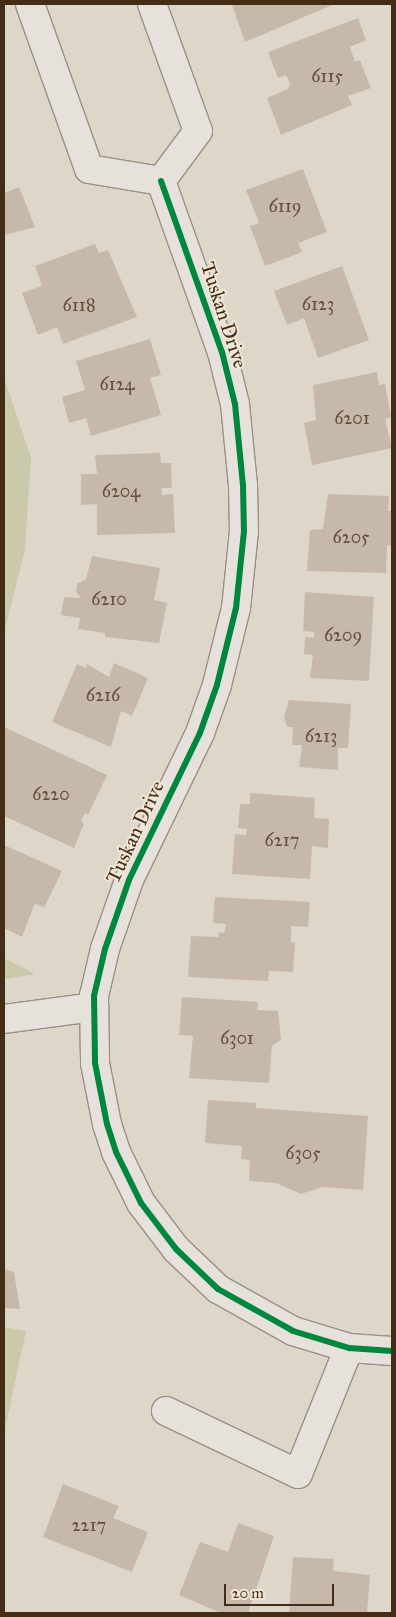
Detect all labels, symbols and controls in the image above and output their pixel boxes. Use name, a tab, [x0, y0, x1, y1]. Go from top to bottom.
house number: 6115	[311, 65, 343, 87]
house number: 6119	[269, 195, 301, 217]
street label: Tuskan Drive	[196, 259, 252, 371]
house number: 6123	[302, 293, 334, 315]
house number: 6118	[63, 294, 95, 316]
house number: 6124	[99, 373, 135, 395]
house number: 6201	[334, 407, 370, 429]
house number: 6204	[102, 480, 140, 502]
house number: 6205	[333, 526, 369, 548]
house number: 6210	[91, 588, 127, 610]
house number: 6209	[324, 624, 362, 646]
house number: 6216	[86, 684, 120, 706]
house number: 6213	[305, 725, 337, 747]
street label: Tuskan Drive	[101, 777, 169, 887]
house number: 6220	[32, 783, 70, 805]
house number: 6217	[265, 829, 299, 851]
house number: 6301	[220, 1027, 254, 1049]
house number: 6305	[285, 1142, 321, 1164]
house number: 2217	[72, 1514, 106, 1536]
scale bar	[226, 1574, 336, 1606]
text: 20 m	[232, 1584, 264, 1602]

